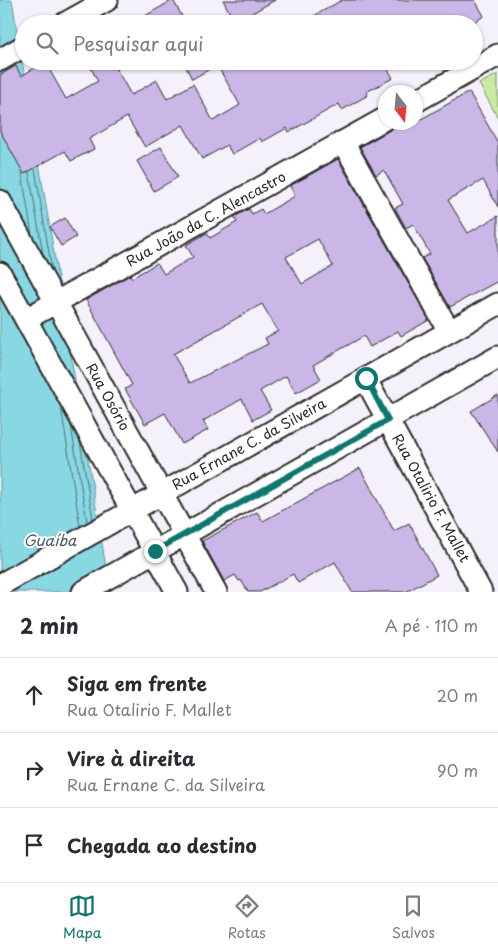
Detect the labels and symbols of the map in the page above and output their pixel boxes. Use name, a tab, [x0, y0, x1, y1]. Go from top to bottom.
north arrow	[378, 85, 423, 130]
street label: Rua João da C. Alencastro	[122, 166, 290, 271]
street label: Rua Osório	[81, 359, 136, 435]
route start	[355, 367, 378, 390]
street label: Rua Ernane C. da Silveira	[168, 392, 330, 495]
street label: Rua Otalirio F. Mallet	[387, 430, 476, 566]
water label: Guaíba	[24, 528, 77, 551]
route end	[144, 540, 167, 563]

